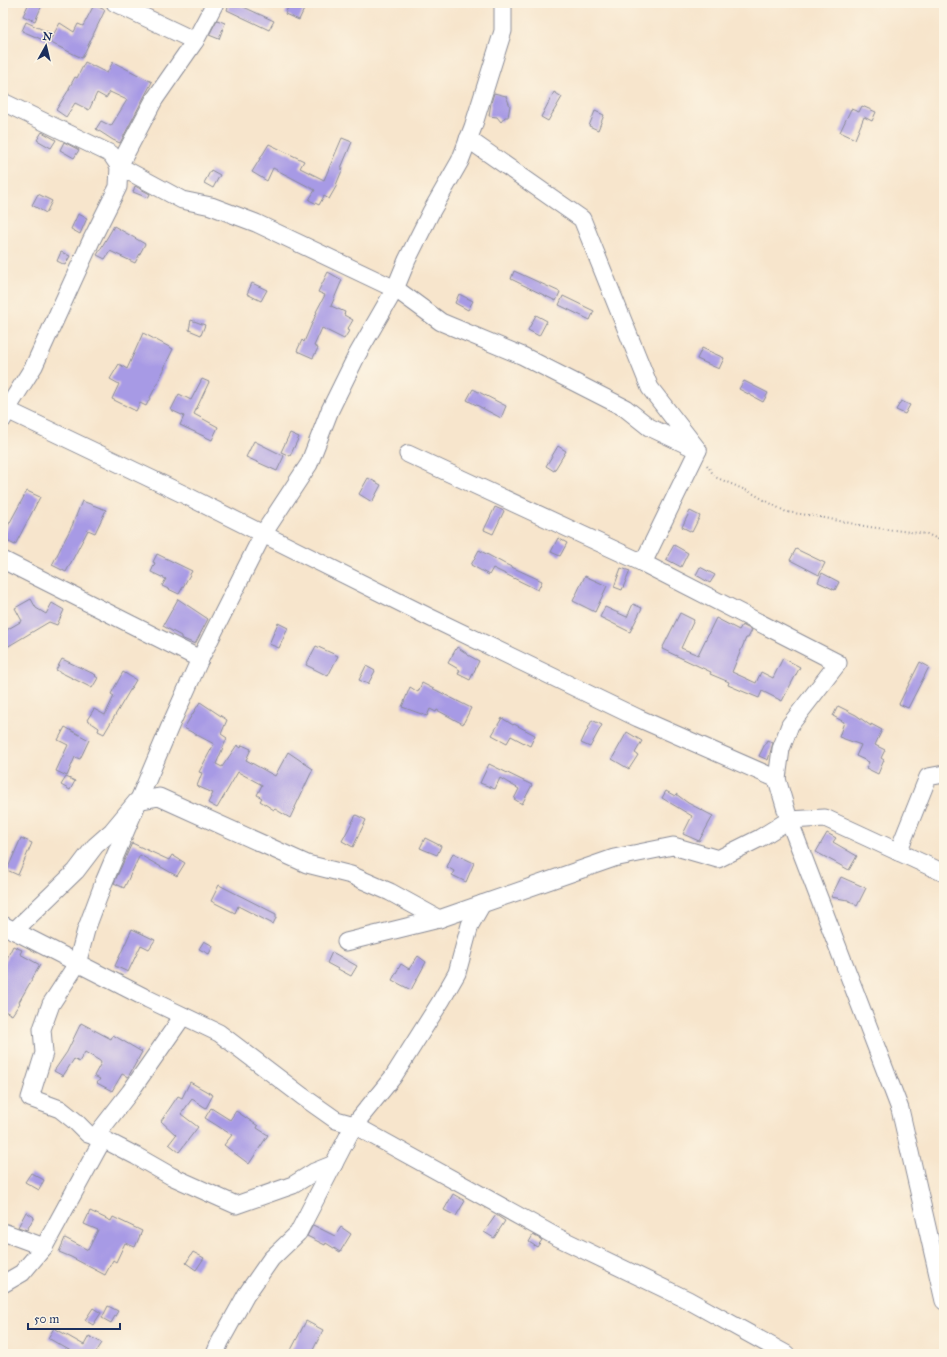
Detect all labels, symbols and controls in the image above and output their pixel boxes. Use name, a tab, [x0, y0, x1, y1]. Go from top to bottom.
north arrow	[26, 26, 66, 66]
text: N	[42, 30, 54, 44]
scale bar	[28, 1305, 120, 1331]
text: 50 m	[34, 1312, 59, 1326]

